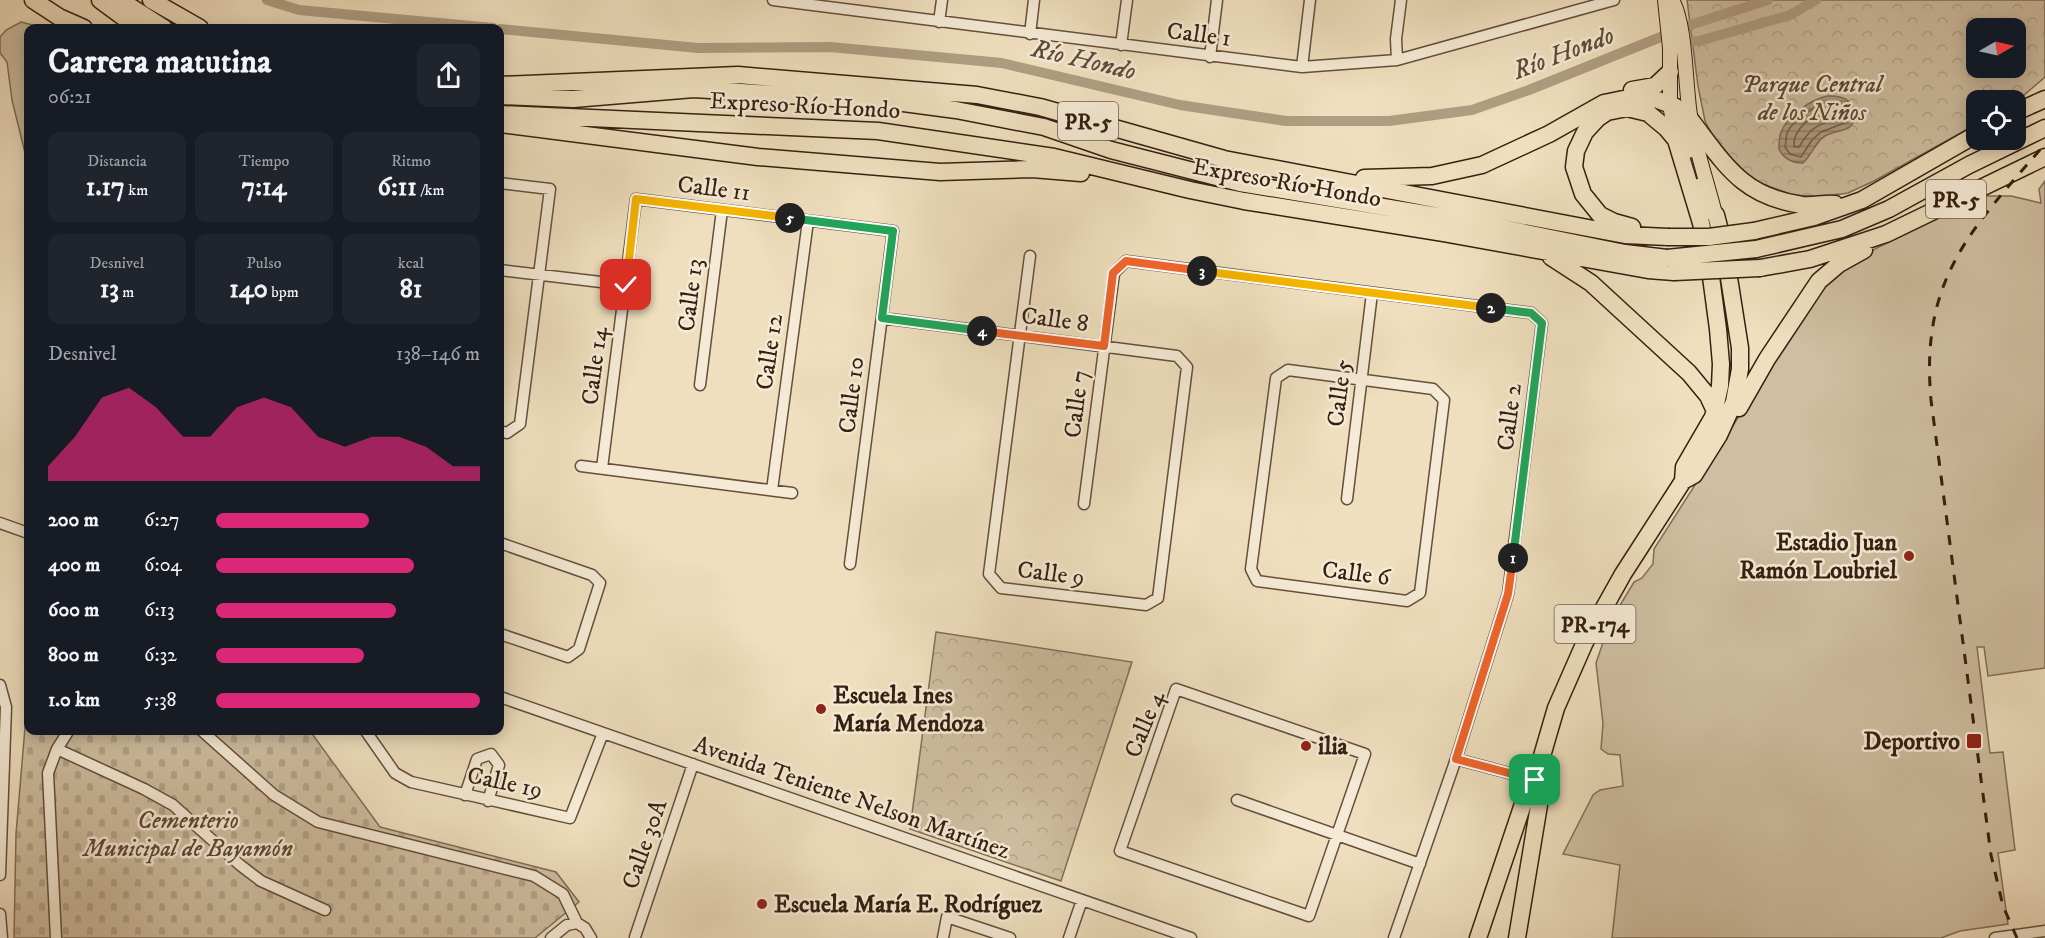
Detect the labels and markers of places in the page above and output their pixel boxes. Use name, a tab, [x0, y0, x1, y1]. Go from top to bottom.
pin: 5	[775, 203, 805, 233]
pin: 3	[1187, 256, 1217, 286]
pin	[600, 259, 651, 310]
pin: 2	[1476, 293, 1506, 323]
pin: 4	[967, 316, 997, 346]
place label: Estadio Juan Ramón Loubriel	[1740, 528, 1898, 586]
pin: 1	[1498, 543, 1528, 573]
marker: Estadio Juan Ramón Loubriel	[1902, 549, 1916, 563]
place label: Escuela Ines María Mendoza	[833, 681, 985, 739]
marker: Escuela Ines María Mendoza	[814, 702, 828, 716]
place label: Deportivo	[1864, 727, 1960, 757]
place label: ilia	[1318, 732, 1349, 762]
marker: Deportivo	[1965, 732, 1983, 750]
marker: ilia	[1299, 739, 1313, 753]
pin	[1509, 754, 1560, 805]
place label: Escuela María E. Rodríguez	[774, 890, 1043, 920]
marker: Escuela María E. Rodríguez	[755, 897, 769, 911]

